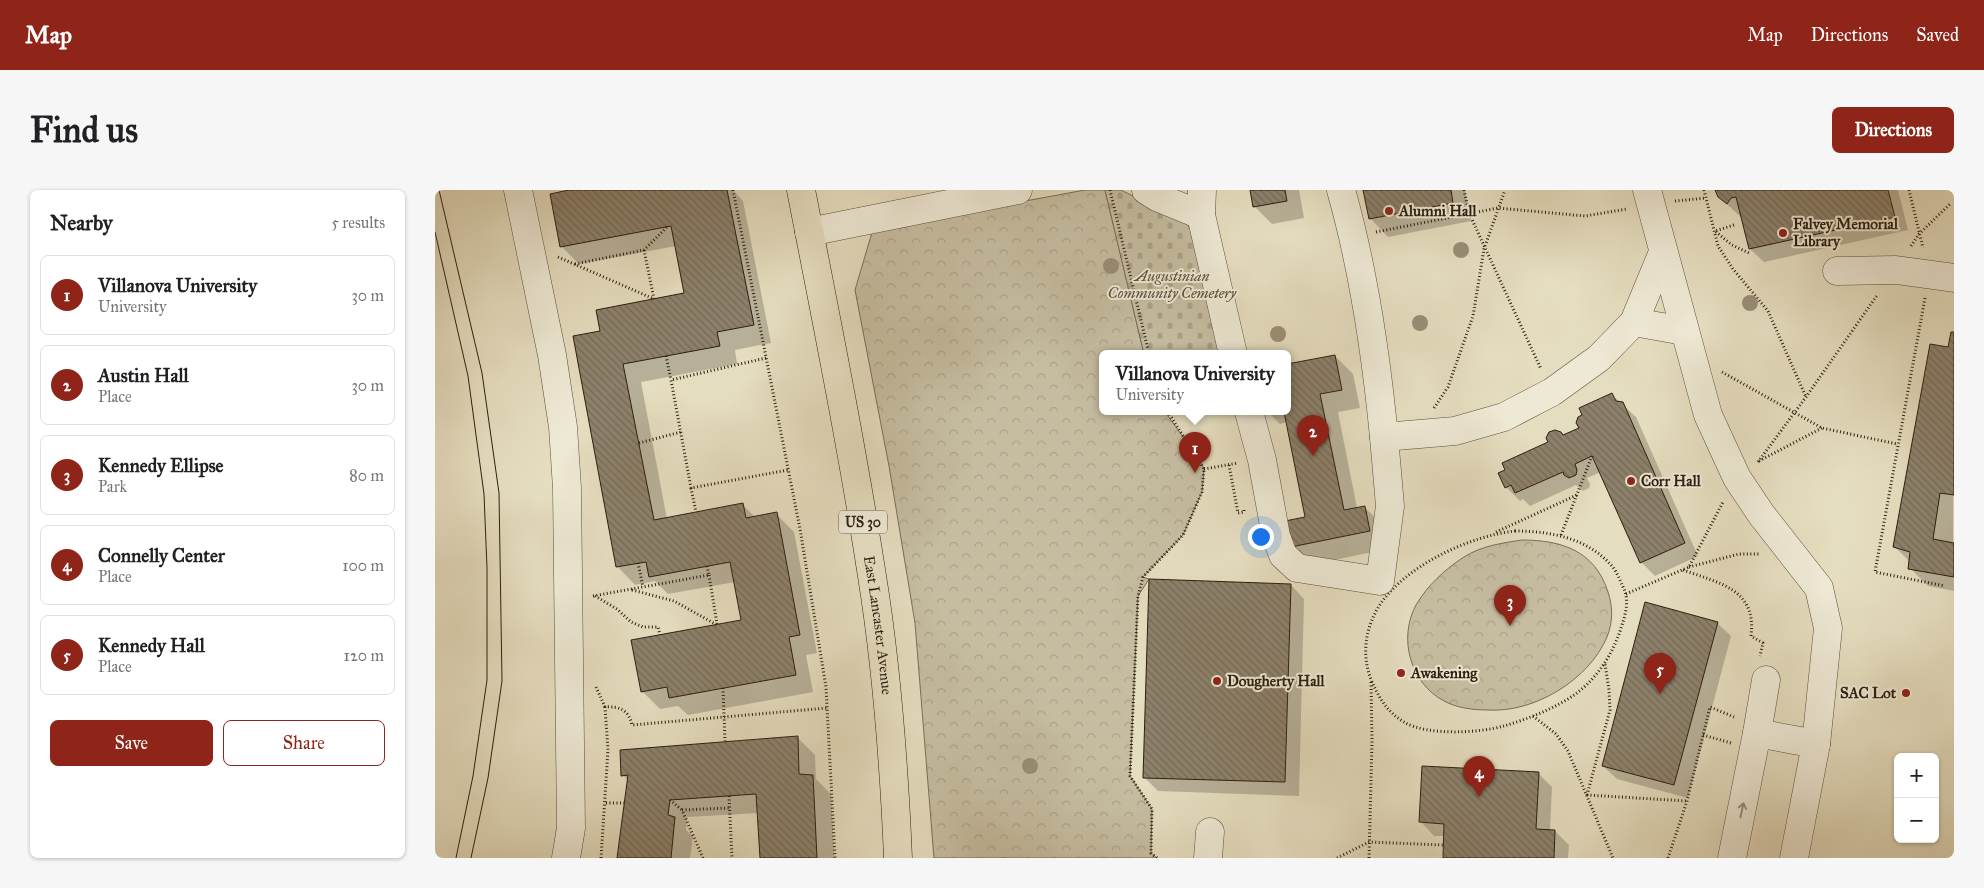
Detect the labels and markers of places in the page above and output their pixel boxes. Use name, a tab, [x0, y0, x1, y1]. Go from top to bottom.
place label: Alumni Hall	[1398, 202, 1478, 220]
marker: Alumni Hall	[1383, 205, 1395, 217]
place label: Falvey Memorial Library	[1793, 215, 1899, 251]
marker: Falvey Memorial Library	[1777, 227, 1789, 239]
pin: 2	[1297, 415, 1329, 456]
pin: 1	[1179, 432, 1211, 473]
place label: Corr Hall	[1641, 472, 1702, 490]
marker: Corr Hall	[1625, 475, 1637, 487]
pin: 3	[1494, 585, 1526, 626]
pin: 5	[1644, 653, 1676, 694]
place label: Awakening	[1410, 664, 1478, 683]
marker: Awakening	[1395, 667, 1407, 679]
place label: Dougherty Hall	[1227, 672, 1326, 691]
marker: Dougherty Hall	[1211, 675, 1223, 687]
place label: SAC Lot	[1840, 684, 1897, 702]
marker: SAC Lot	[1900, 687, 1912, 699]
pin: 4	[1463, 756, 1495, 797]

